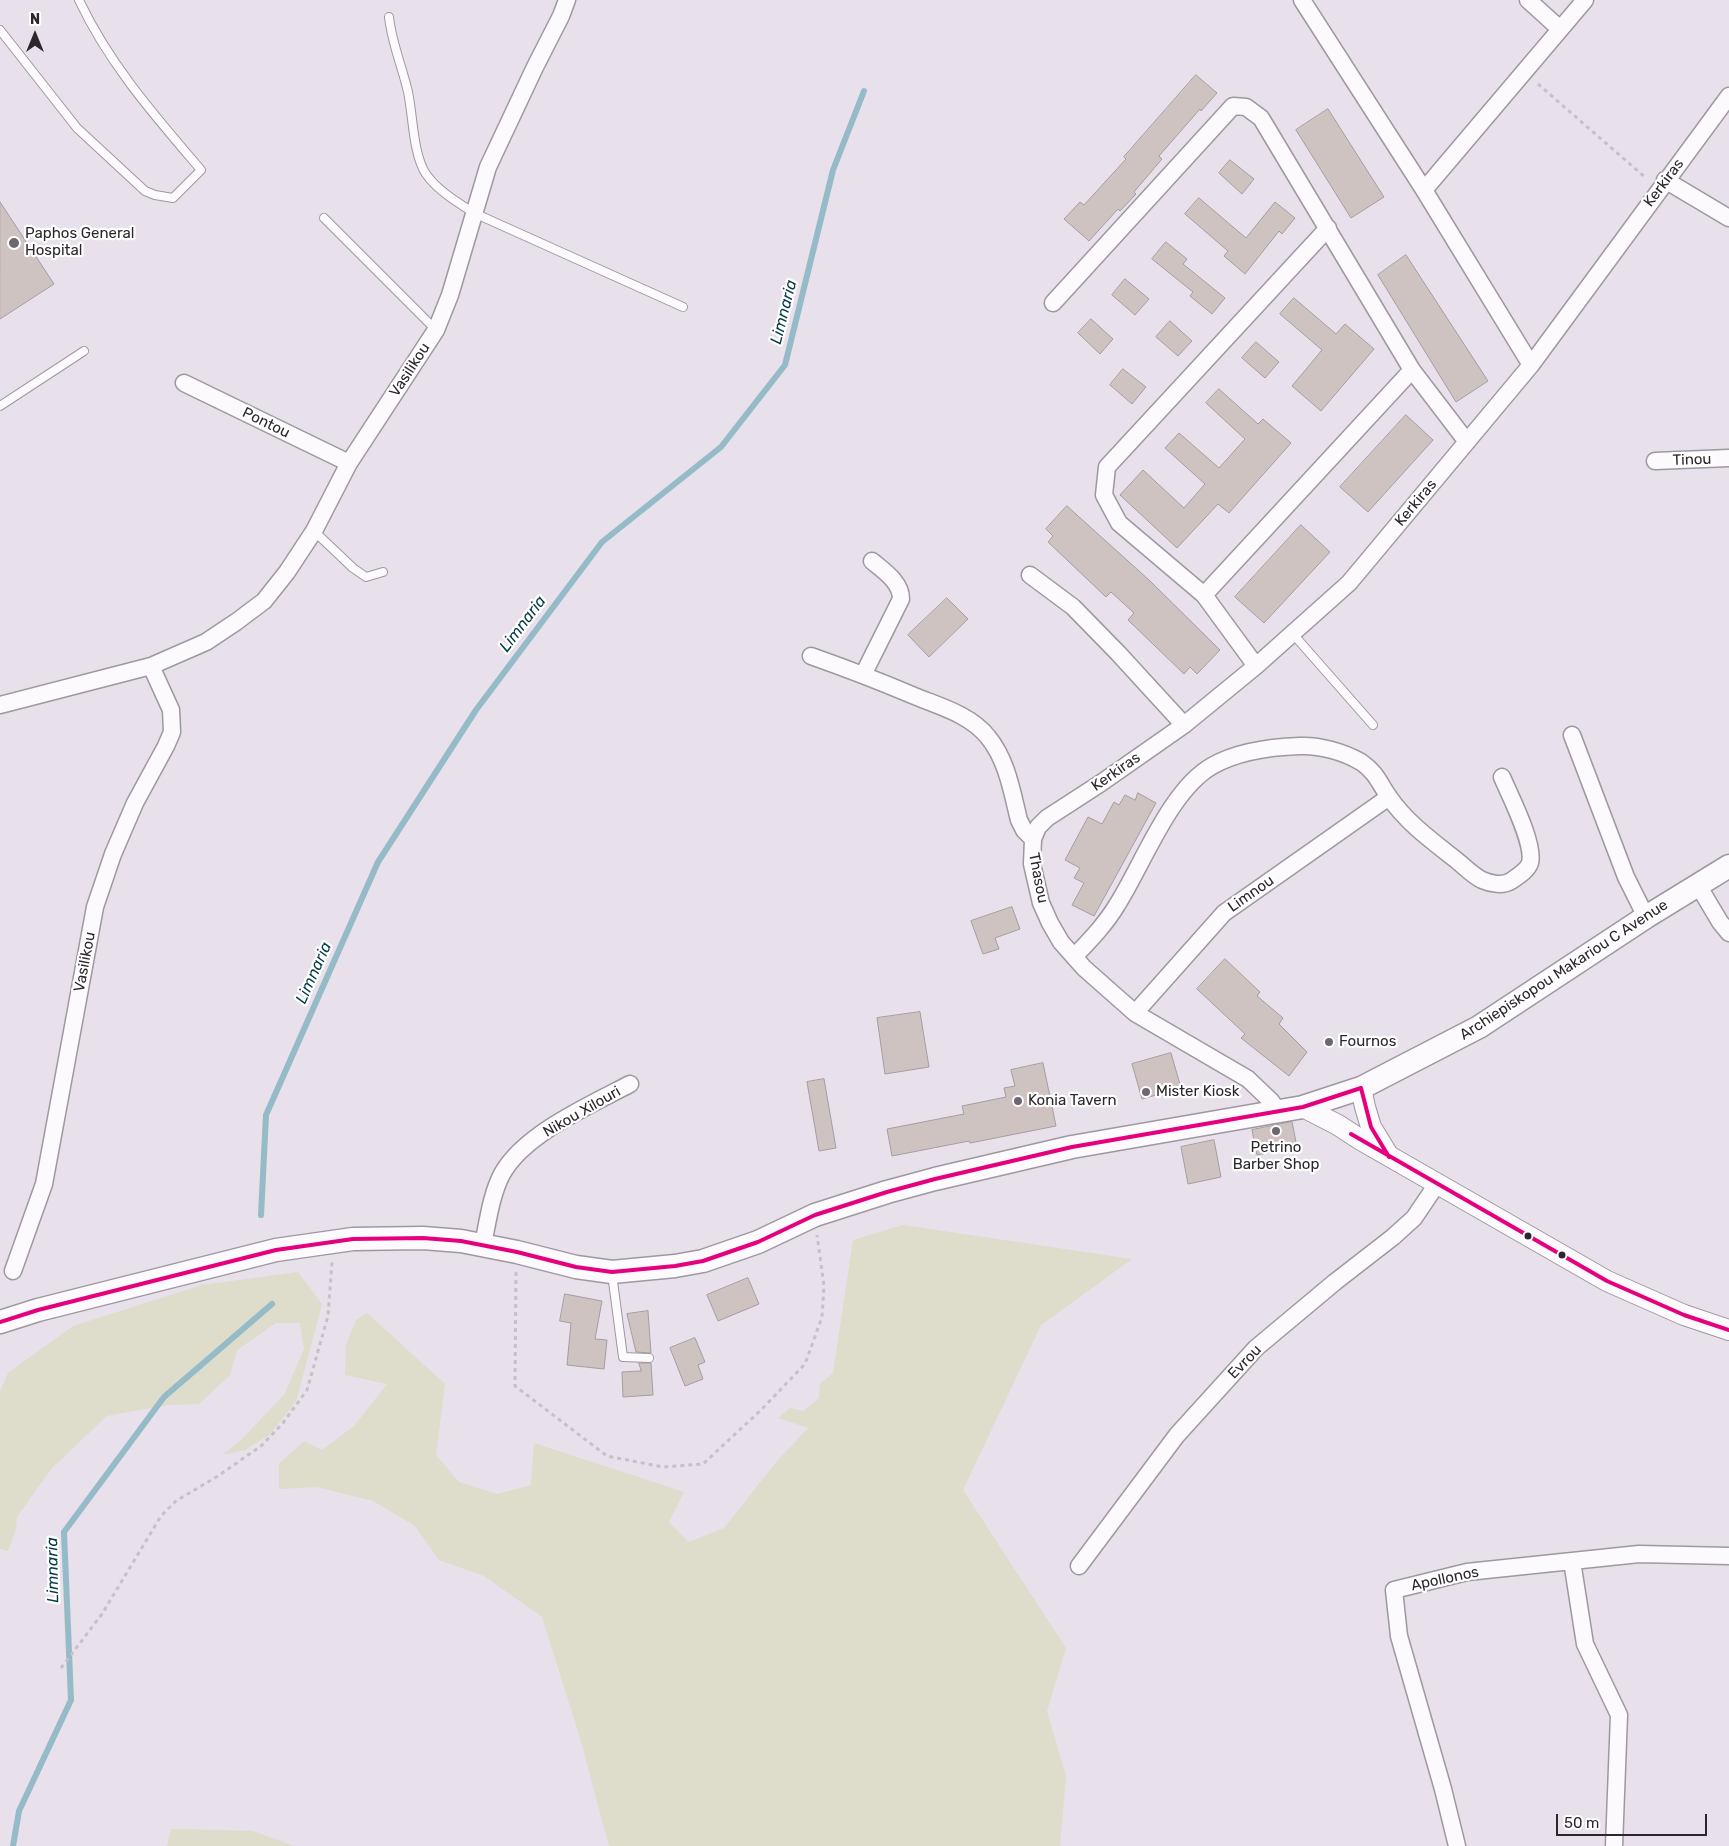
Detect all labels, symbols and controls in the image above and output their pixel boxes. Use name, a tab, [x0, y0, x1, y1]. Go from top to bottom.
north arrow	[10, 10, 60, 60]
text: N	[30, 11, 40, 28]
street label: Kerkiras	[1640, 155, 1688, 211]
place label: Paphos General Hospital	[25, 225, 134, 260]
marker: Paphos General Hospital	[7, 236, 21, 250]
water label: Limnaria	[767, 278, 801, 346]
street label: Vasilikou	[386, 340, 434, 400]
street label: Pontou	[239, 404, 293, 442]
street label: Tinou	[1672, 450, 1712, 470]
street label: Kerkiras	[1391, 476, 1441, 530]
water label: Limnaria	[496, 592, 550, 656]
street label: Kerkiras	[1088, 749, 1144, 795]
street label: Thasou	[1024, 851, 1052, 905]
street label: Limnou	[1224, 872, 1278, 916]
street label: Archiepiskopou Makariou C Avenue	[1457, 896, 1671, 1044]
street label: Vasilikou	[70, 930, 100, 994]
water label: Limnaria	[292, 939, 336, 1007]
place label: Fournos	[1339, 1033, 1396, 1051]
marker: Fournos	[1323, 1036, 1335, 1048]
street label: Nikou Xilouri	[540, 1083, 624, 1141]
place label: Mister Kiosk	[1156, 1083, 1239, 1101]
marker: Mister Kiosk	[1140, 1086, 1152, 1098]
place label: Konia Tavern	[1028, 1092, 1117, 1110]
marker: Konia Tavern	[1012, 1095, 1024, 1107]
marker: Petrino Barber Shop	[1270, 1125, 1282, 1137]
place label: Petrino Barber Shop	[1233, 1139, 1319, 1174]
unlabelled marker	[1523, 1231, 1533, 1241]
unlabelled marker	[1557, 1250, 1567, 1260]
street label: Evrou	[1225, 1341, 1265, 1383]
water label: Limnaria	[43, 1537, 63, 1603]
street label: Apollonos	[1409, 1563, 1481, 1595]
scale bar	[1559, 1804, 1710, 1836]
text: 50 m	[1564, 1814, 1599, 1832]

